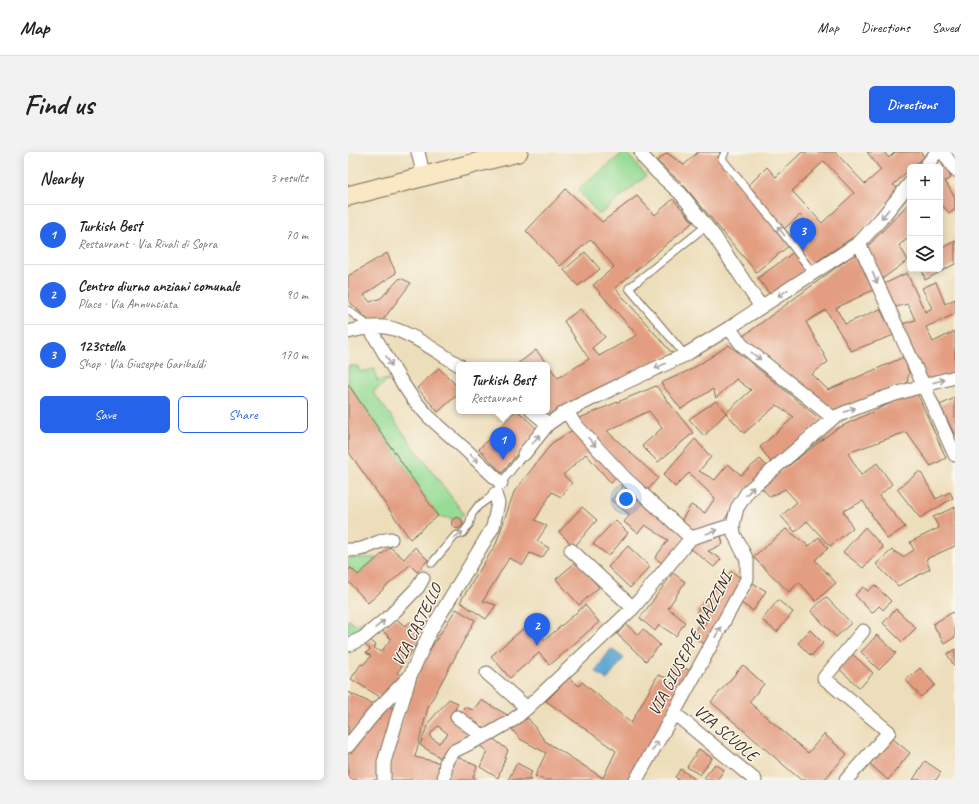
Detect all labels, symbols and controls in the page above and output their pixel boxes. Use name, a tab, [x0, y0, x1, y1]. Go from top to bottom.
text: Map	[20, 16, 50, 40]
text: Map	[818, 19, 839, 36]
text: Directions	[861, 19, 910, 36]
text: Saved	[932, 19, 959, 36]
button: Directions	[869, 86, 955, 123]
text: Find us	[24, 87, 94, 122]
map controls	[907, 164, 943, 272]
button: +	[907, 164, 943, 200]
text: Nearby	[40, 168, 83, 189]
text: 3 results	[270, 170, 308, 186]
button: −	[907, 200, 943, 236]
one-way arrow	[881, 208, 890, 219]
text: Turkish Best	[78, 217, 142, 236]
pin: 3	[790, 218, 816, 251]
one-way arrow	[776, 225, 785, 236]
text: 1	[50, 227, 56, 243]
text: 70 m	[286, 227, 308, 243]
text: Restaurant · Via Rivali di Sopra	[78, 236, 217, 252]
button: layers	[907, 236, 943, 272]
one-way arrow	[871, 272, 879, 284]
text: Centro diurno anziani comunale	[78, 277, 239, 296]
text: 2	[50, 287, 56, 303]
text: 90 m	[286, 287, 308, 303]
one-way arrow	[777, 289, 789, 297]
text: Place · Via Annunciata	[78, 296, 177, 312]
text: 123stella	[78, 337, 125, 356]
text: 3	[50, 347, 56, 363]
text: 170 m	[280, 347, 308, 363]
one-way arrow	[750, 352, 761, 361]
one-way arrow	[385, 355, 393, 367]
text: Shop · Via Giuseppe Garibaldi	[78, 356, 205, 372]
popup	[456, 362, 550, 414]
one-way arrow	[654, 363, 666, 371]
text: Turkish Best	[471, 371, 535, 390]
one-way arrow	[932, 377, 945, 385]
text: Restaurant	[471, 390, 521, 406]
button: Save	[40, 396, 170, 433]
button: Share	[178, 396, 308, 433]
one-way arrow	[844, 406, 857, 413]
pin: 1	[490, 427, 516, 460]
one-way arrow	[532, 433, 540, 444]
one-way arrow	[587, 437, 596, 447]
one-way arrow	[469, 453, 479, 462]
one-way arrow	[745, 486, 754, 496]
your location	[616, 489, 636, 509]
one-way arrow	[706, 527, 718, 535]
one-way arrow	[453, 531, 464, 539]
street label: VIA GIUSEPPE MAZZINI	[643, 566, 738, 719]
street label: VIA CASTELLO	[387, 579, 447, 670]
pin: 2	[524, 613, 550, 646]
one-way arrow	[375, 619, 386, 628]
one-way arrow	[715, 626, 722, 638]
street label: VIA SCUOLE	[690, 700, 764, 767]
one-way arrow	[652, 740, 660, 752]

